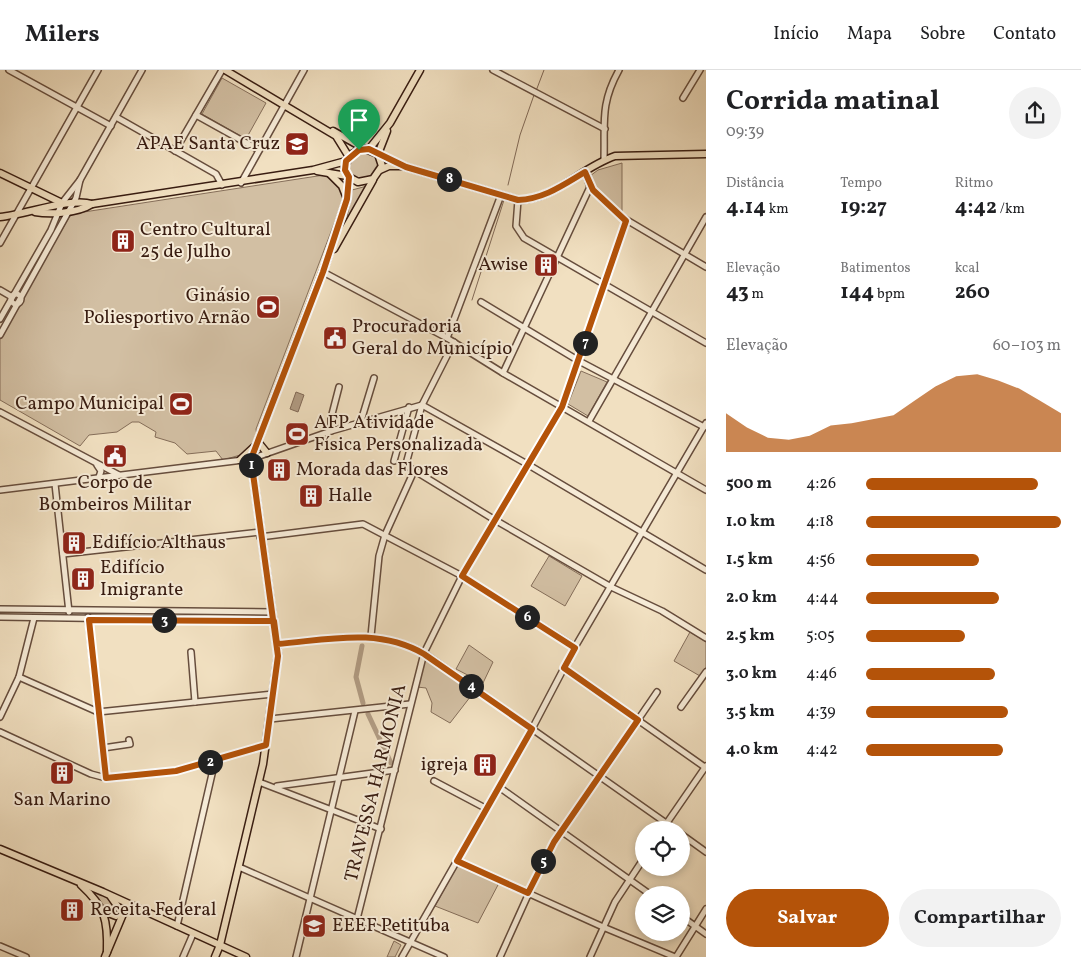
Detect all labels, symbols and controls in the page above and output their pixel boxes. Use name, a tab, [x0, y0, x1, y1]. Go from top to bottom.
text: Milers	[25, 18, 100, 52]
text: Início	[773, 22, 819, 47]
text: Mapa	[847, 22, 892, 47]
text: Sobre	[920, 22, 965, 47]
text: Contato	[993, 22, 1056, 47]
text: Corrida matinal	[726, 82, 940, 121]
button: share	[1009, 87, 1061, 139]
pin	[338, 99, 380, 150]
icon: arrive	[345, 106, 373, 134]
text: 09:39	[726, 121, 764, 143]
place label: APAE Santa Cruz	[136, 131, 280, 157]
school or university icon: APAE Santa Cruz	[284, 131, 310, 157]
pin: 8	[436, 166, 462, 192]
text: 8	[446, 170, 453, 189]
text: Distância	[726, 174, 784, 193]
text: Tempo	[840, 174, 882, 193]
text: Ritmo	[955, 174, 993, 193]
text: 4.14	[726, 193, 766, 222]
text: 19:27	[840, 193, 887, 222]
text: 4:42	[955, 193, 997, 222]
text: km	[766, 200, 789, 219]
text: /km	[997, 200, 1025, 219]
place label: Centro Cultural 25 de Julho	[140, 217, 271, 265]
building icon: Centro Cultural 25 de Julho	[110, 228, 136, 254]
place label: Awise	[478, 252, 528, 278]
building icon: Awise	[533, 252, 559, 278]
text: Elevação	[726, 259, 780, 278]
text: Batimentos	[840, 259, 911, 278]
text: kcal	[955, 259, 980, 278]
text: 43	[726, 278, 749, 307]
text: 144	[840, 278, 874, 307]
text: 260	[955, 278, 990, 307]
place label: Ginásio Poliesportivo Arnão	[84, 283, 250, 331]
text: m	[749, 285, 764, 304]
text: bpm	[874, 285, 905, 304]
sports icon: Ginásio Poliesportivo Arnão	[255, 294, 281, 320]
place label: Procuradoria Geral do Município	[352, 314, 512, 362]
public building icon: Procuradoria Geral do Município	[322, 325, 348, 351]
pin: 7	[572, 330, 598, 356]
text: 7	[582, 334, 589, 353]
text: Elevação	[726, 335, 788, 357]
text: 60–103 m	[993, 335, 1061, 357]
place label: Campo Municipal	[15, 391, 164, 417]
sports icon: Campo Municipal	[168, 391, 194, 417]
place label: AFP Atividade Física Personalizada	[314, 410, 483, 458]
sports icon: AFP Atividade Física Personalizada	[284, 421, 310, 447]
public building icon: Corpo de Bombeiros Militar	[102, 443, 128, 469]
pin: 1	[238, 452, 264, 478]
text: 1	[249, 456, 254, 475]
building icon: Morada das Flores	[266, 457, 292, 483]
place label: Morada das Flores	[296, 457, 448, 483]
place label: Corpo de Bombeiros Militar	[39, 470, 191, 518]
text: 500 m	[726, 473, 772, 495]
text: 4:26	[806, 473, 836, 495]
building icon: Halle	[298, 483, 324, 509]
place label: Halle	[328, 483, 372, 509]
text: 1.0 km	[726, 511, 775, 533]
text: 4:18	[806, 511, 834, 533]
building icon: Edifício Althaus	[61, 530, 87, 556]
place label: Edifício Althaus	[92, 530, 226, 556]
text: 1.5 km	[726, 549, 773, 571]
text: 4:56	[806, 549, 835, 571]
place label: Edifício Imigrante	[100, 555, 183, 603]
building icon: Edifício Imigrante	[70, 566, 96, 592]
text: 2.0 km	[726, 587, 777, 609]
text: 4:44	[806, 587, 838, 609]
pin: 6	[514, 604, 540, 630]
pin: 3	[152, 608, 176, 632]
text: 6	[524, 608, 531, 627]
text: 3	[161, 611, 168, 630]
text: 2.5 km	[726, 625, 775, 647]
text: 5:05	[806, 625, 835, 647]
text: 3.0 km	[726, 663, 777, 685]
text: 4:46	[806, 663, 837, 685]
pin: 4	[458, 674, 484, 698]
text: 4	[467, 677, 476, 696]
street label: TRAVESSA HARMONIA	[339, 681, 413, 885]
text: 3.5 km	[726, 701, 775, 723]
text: 4:39	[806, 701, 836, 723]
text: 4.0 km	[726, 739, 778, 761]
text: 4:42	[806, 739, 837, 761]
pin: 2	[198, 750, 222, 774]
place label: igreja	[421, 752, 468, 778]
building icon: igreja	[472, 752, 498, 778]
text: 2	[207, 753, 214, 772]
building icon: San Marino	[49, 760, 75, 786]
place label: San Marino	[13, 787, 111, 813]
map controls	[635, 821, 690, 941]
button: locate	[635, 821, 690, 876]
pin: 5	[530, 848, 556, 874]
text: 5	[540, 852, 547, 871]
button: layers	[635, 886, 690, 941]
button: Salvar	[726, 889, 889, 947]
button: Compartilhar	[899, 889, 1061, 947]
building icon: Receita Federal	[59, 897, 85, 923]
place label: Receita Federal	[90, 897, 217, 923]
school or university icon: EEEF Petituba	[301, 913, 327, 939]
place label: EEEF Petituba	[332, 913, 450, 939]

